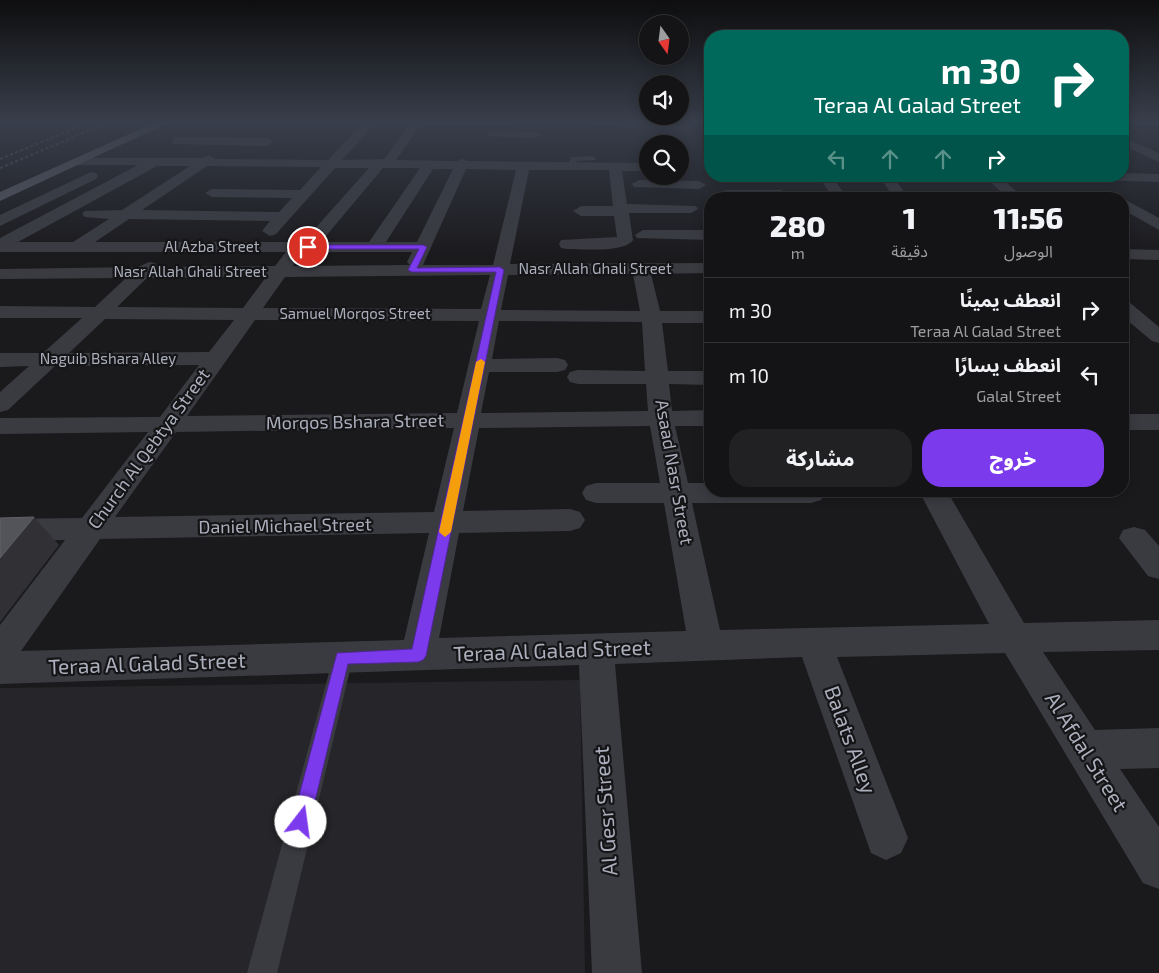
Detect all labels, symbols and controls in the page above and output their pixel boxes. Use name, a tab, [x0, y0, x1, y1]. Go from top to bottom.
north arrow	[639, 15, 689, 65]
map controls	[639, 15, 689, 185]
text: 30 m	[941, 49, 1021, 91]
icon: right	[1039, 50, 1104, 115]
button: sound	[639, 75, 689, 125]
text: Teraa Al Galad Street	[814, 91, 1021, 117]
button: search	[639, 135, 689, 185]
icon: left	[823, 145, 851, 173]
icon: ahead	[876, 145, 904, 173]
icon: ahead	[929, 145, 957, 173]
icon: right	[982, 145, 1010, 173]
text: 1	[903, 199, 916, 235]
text: 11:56	[993, 199, 1063, 235]
text: 280	[770, 207, 826, 243]
pin	[287, 226, 329, 268]
icon: arrive	[294, 233, 322, 261]
street label: Al Azba Street	[164, 237, 260, 255]
text: دقيقة	[891, 241, 928, 260]
text: الوصول	[1004, 241, 1053, 260]
text: m	[791, 243, 805, 262]
street label: Nasr Allah Ghali Street	[518, 259, 672, 277]
street label: Nasr Allah Ghali Street	[113, 262, 267, 280]
text: انعطف يمينًا	[960, 288, 1061, 311]
icon: right	[1076, 296, 1104, 324]
text: 30 m	[729, 299, 772, 322]
street label: Samuel Morqos Street	[279, 304, 431, 322]
text: Teraa Al Galad Street	[910, 321, 1061, 340]
street label: Naguib Bshara Alley	[40, 349, 176, 367]
text: انعطف يسارًا	[955, 353, 1061, 376]
icon: left	[1076, 361, 1104, 389]
street label: Church Al Qebtya Street	[83, 364, 214, 533]
text: 10 m	[729, 364, 769, 387]
text: Galal Street	[976, 386, 1061, 405]
street label: Asaad Nasr Street	[651, 398, 699, 546]
street label: Morqos Bshara Street	[266, 408, 445, 434]
button: مشاركة	[729, 429, 912, 487]
button: خروج	[922, 429, 1104, 487]
street label: Daniel Michael Street	[198, 512, 372, 538]
street label: Teraa Al Galad Street	[453, 634, 651, 665]
street label: Teraa Al Galad Street	[48, 647, 246, 678]
street label: Balats Alley	[820, 682, 882, 797]
street label: Al Afdal Street	[1041, 687, 1134, 816]
street label: Al Gesr Street	[588, 746, 621, 877]
position arrow	[274, 795, 326, 847]

